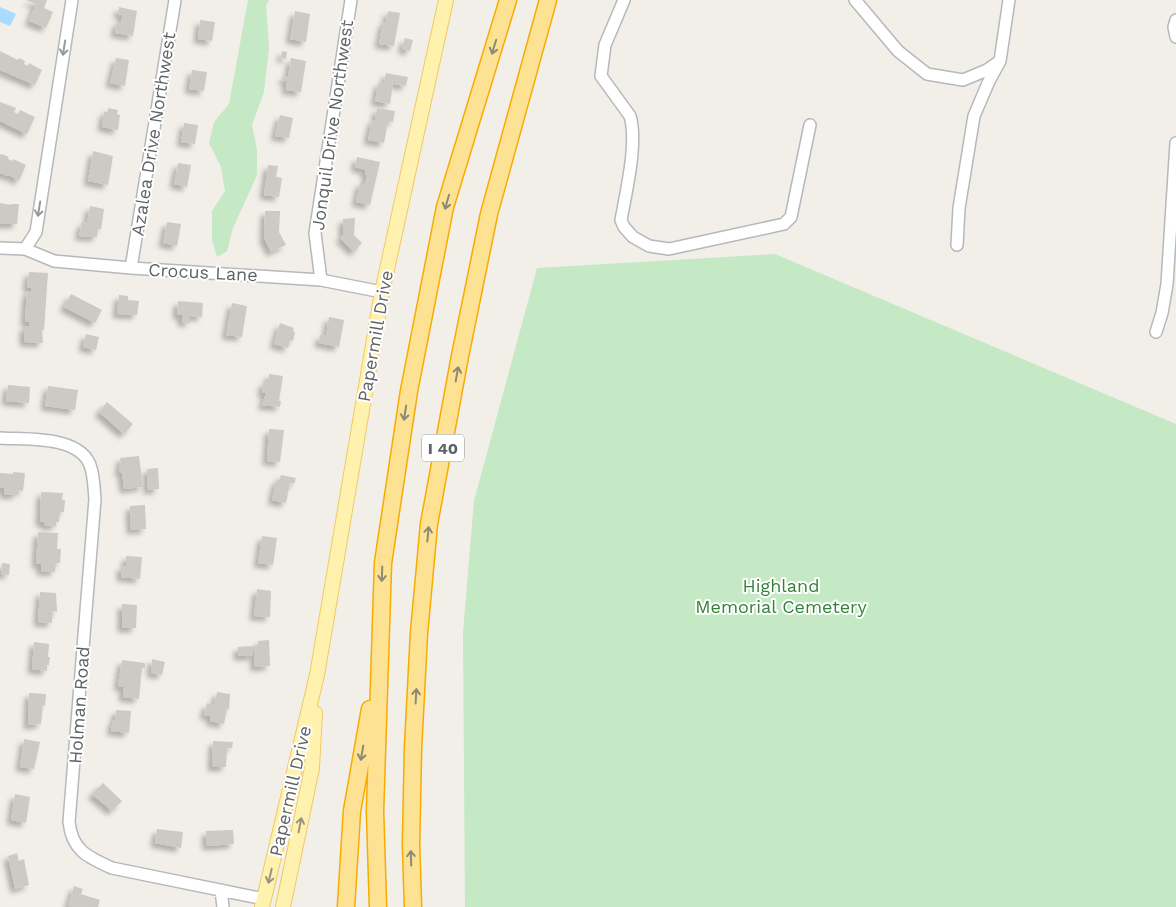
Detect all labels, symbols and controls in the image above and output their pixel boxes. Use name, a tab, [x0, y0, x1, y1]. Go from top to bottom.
street label: Jonquil Drive Northwest	[307, 18, 357, 232]
street label: Azalea Drive Northwest	[127, 30, 180, 237]
one-way arrow	[489, 38, 499, 54]
one-way arrow	[59, 40, 69, 56]
one-way arrow	[442, 194, 452, 210]
one-way arrow	[34, 200, 44, 216]
street label: Crocus Lane	[148, 259, 258, 285]
street label: Papermill Drive	[353, 268, 397, 404]
one-way arrow	[452, 366, 462, 382]
one-way arrow	[400, 405, 410, 421]
road number: I 40	[422, 434, 464, 462]
one-way arrow	[424, 526, 433, 542]
one-way arrow	[378, 566, 387, 582]
park label: Highland Memorial Cemetery	[695, 575, 867, 617]
street label: Holman Road	[64, 645, 94, 765]
one-way arrow	[411, 688, 420, 704]
street label: Papermill Drive	[265, 724, 315, 858]
one-way arrow	[357, 744, 367, 760]
one-way arrow	[296, 817, 305, 833]
one-way arrow	[406, 851, 416, 867]
one-way arrow	[265, 867, 274, 883]

